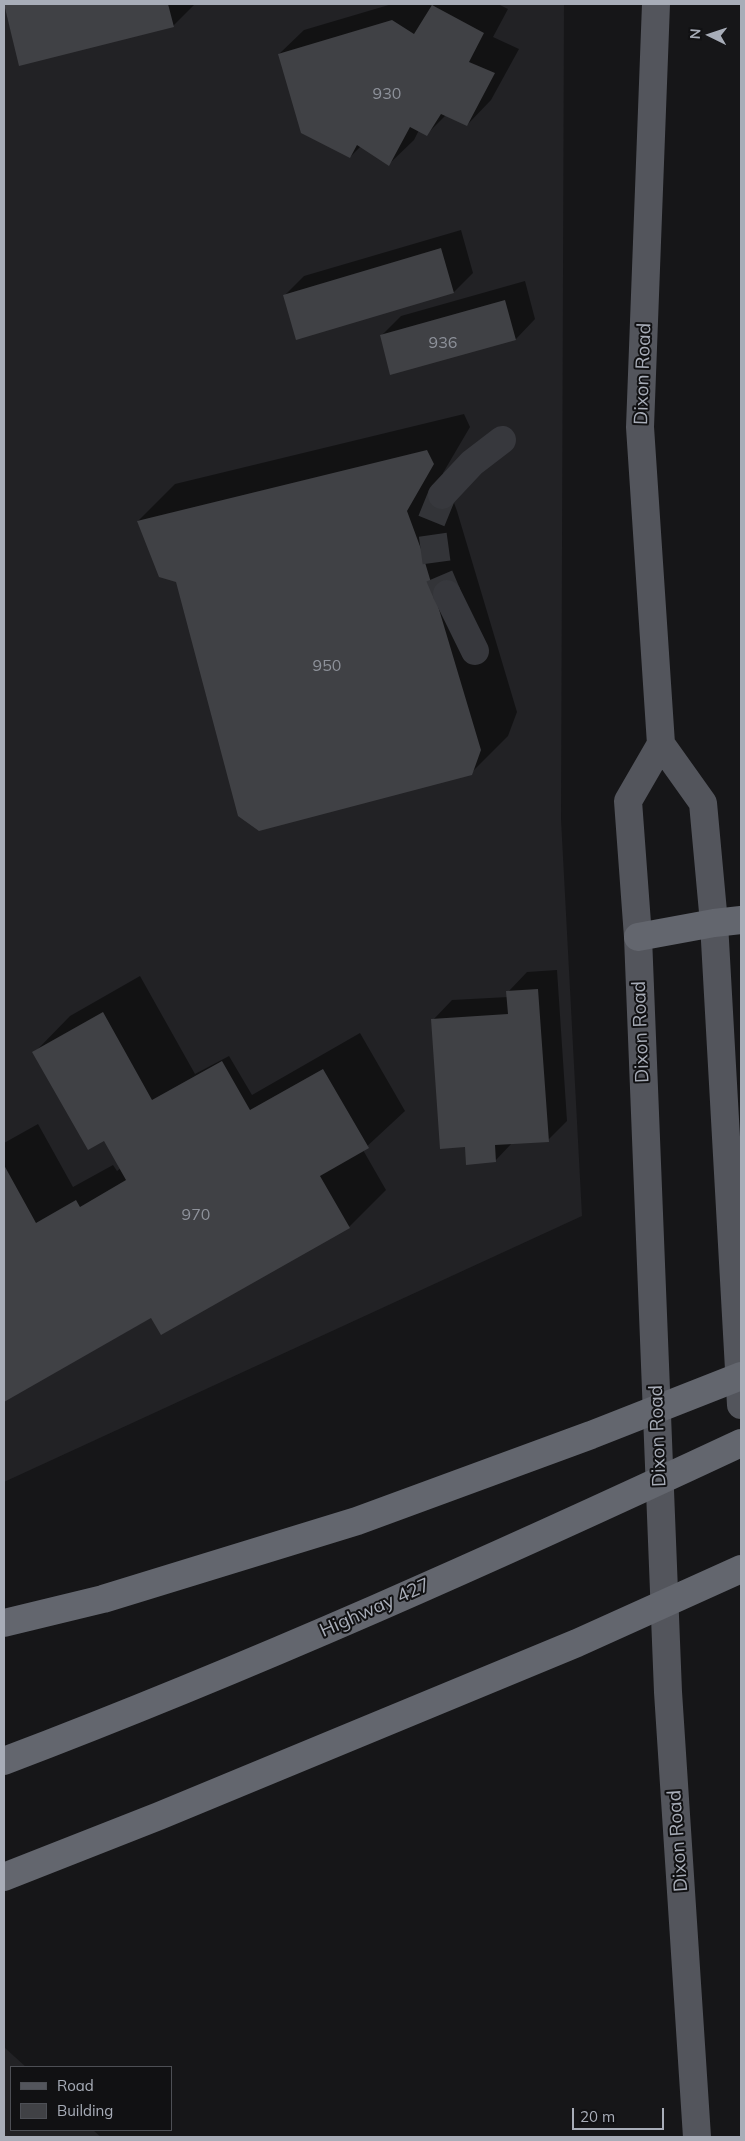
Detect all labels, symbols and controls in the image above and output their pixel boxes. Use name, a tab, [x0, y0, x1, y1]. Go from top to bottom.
north arrow	[685, 10, 735, 60]
text: N	[686, 28, 704, 40]
house number: 930	[373, 84, 401, 104]
street label: Dixon Road	[630, 323, 656, 425]
house number: 936	[429, 333, 457, 353]
house number: 950	[313, 656, 341, 676]
street label: Dixon Road	[628, 981, 654, 1083]
house number: 970	[182, 1205, 210, 1225]
street label: Dixon Road	[645, 1385, 671, 1487]
street label: Highway 427	[316, 1573, 434, 1643]
street label: Dixon Road	[663, 1789, 693, 1893]
legend	[10, 2066, 172, 2131]
text: Road	[57, 2076, 94, 2095]
scale bar	[575, 2098, 668, 2130]
text: Building	[57, 2101, 113, 2120]
text: 20 m	[580, 2107, 615, 2126]

